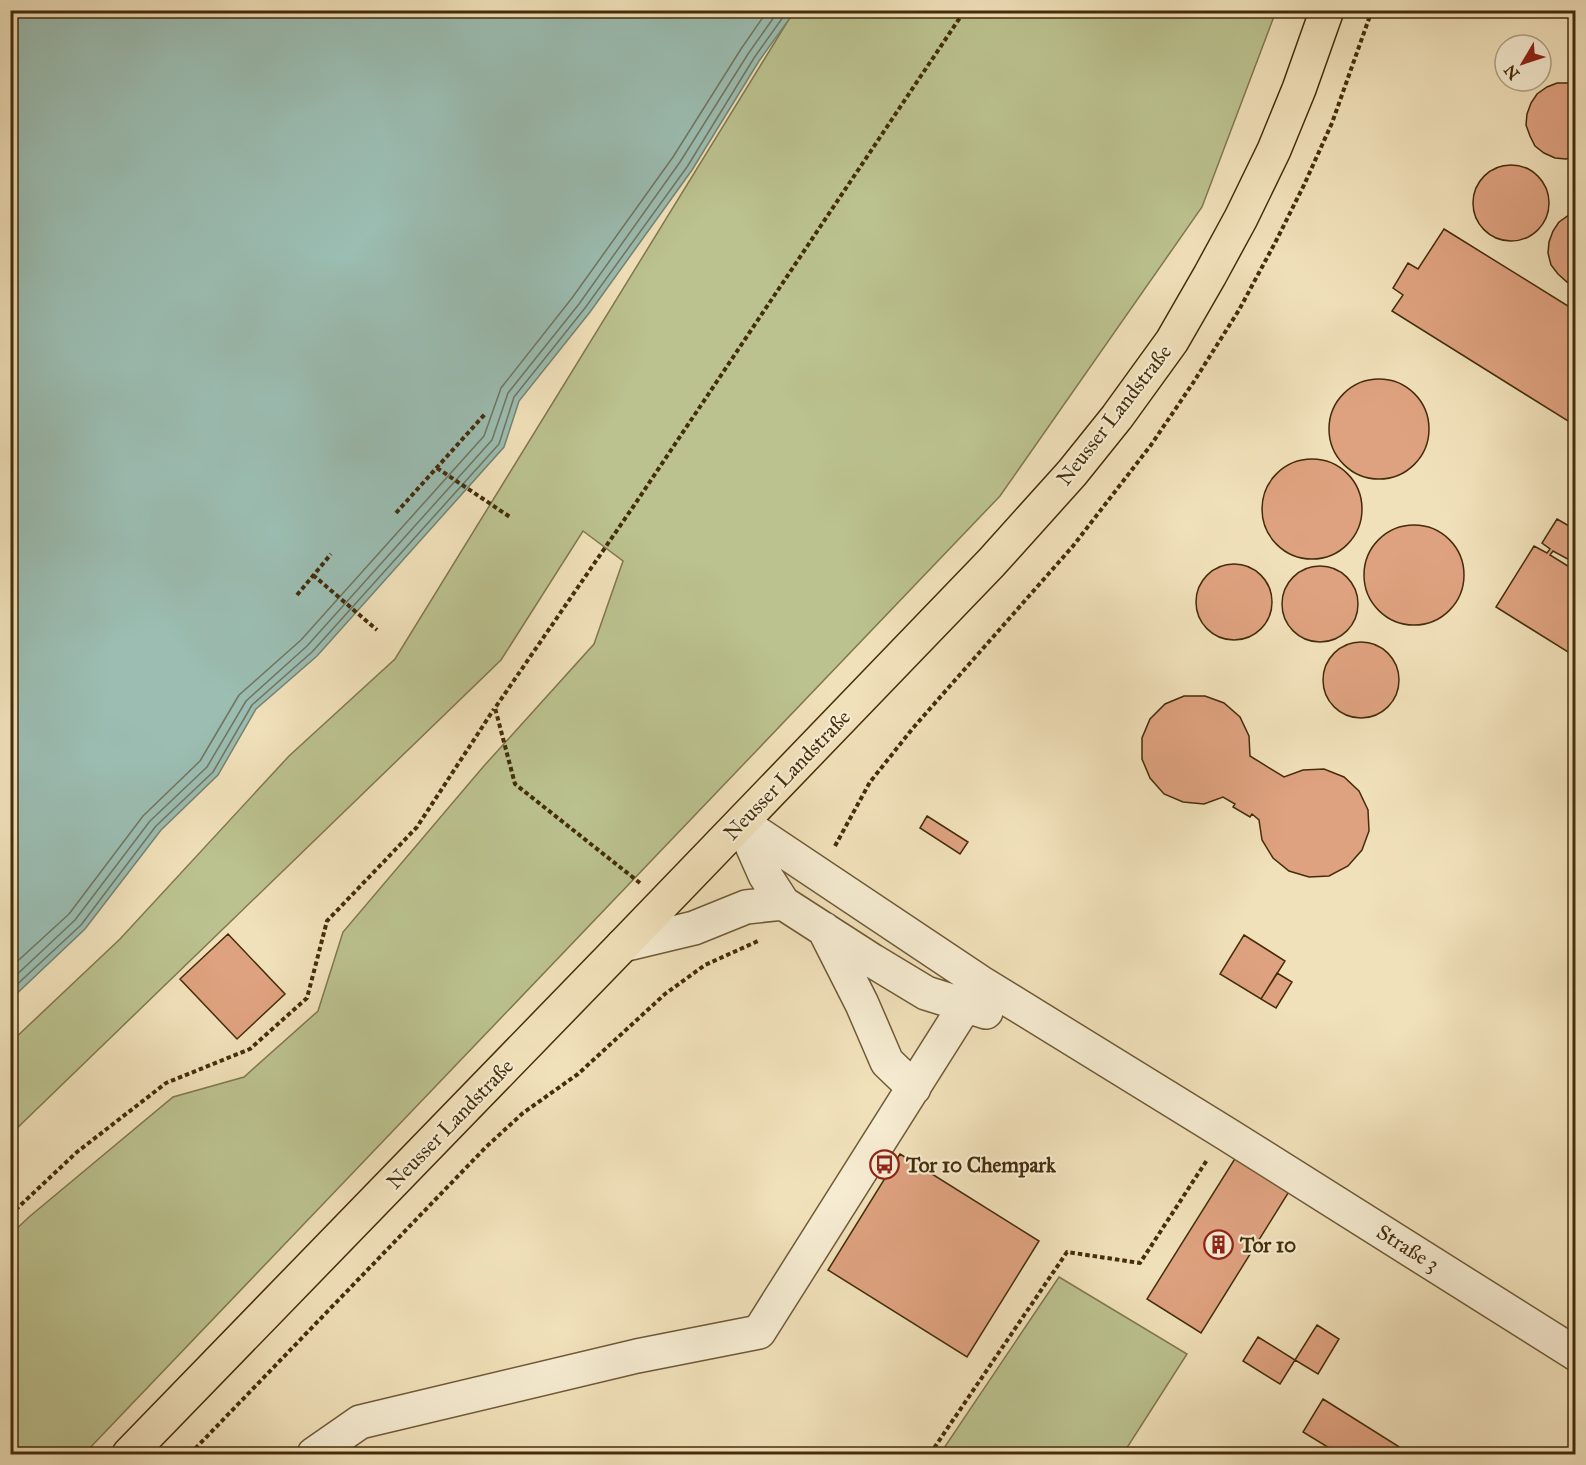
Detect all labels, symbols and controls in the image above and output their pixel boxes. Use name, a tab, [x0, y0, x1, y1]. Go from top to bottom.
north arrow	[1493, 33, 1553, 93]
text: N	[1500, 61, 1523, 83]
street label: Neusser Landstraße	[1051, 339, 1177, 491]
street label: Neusser Landstraße	[718, 704, 856, 846]
street label: Neusser Landstraße	[381, 1053, 519, 1195]
bus stop icon: Tor 10 Chempark	[869, 1149, 901, 1181]
place label: Tor 10 Chempark	[905, 1152, 1057, 1178]
street label: Straße 3	[1372, 1219, 1444, 1277]
building icon: Tor 10	[1203, 1229, 1235, 1261]
place label: Tor 10	[1239, 1232, 1296, 1258]

